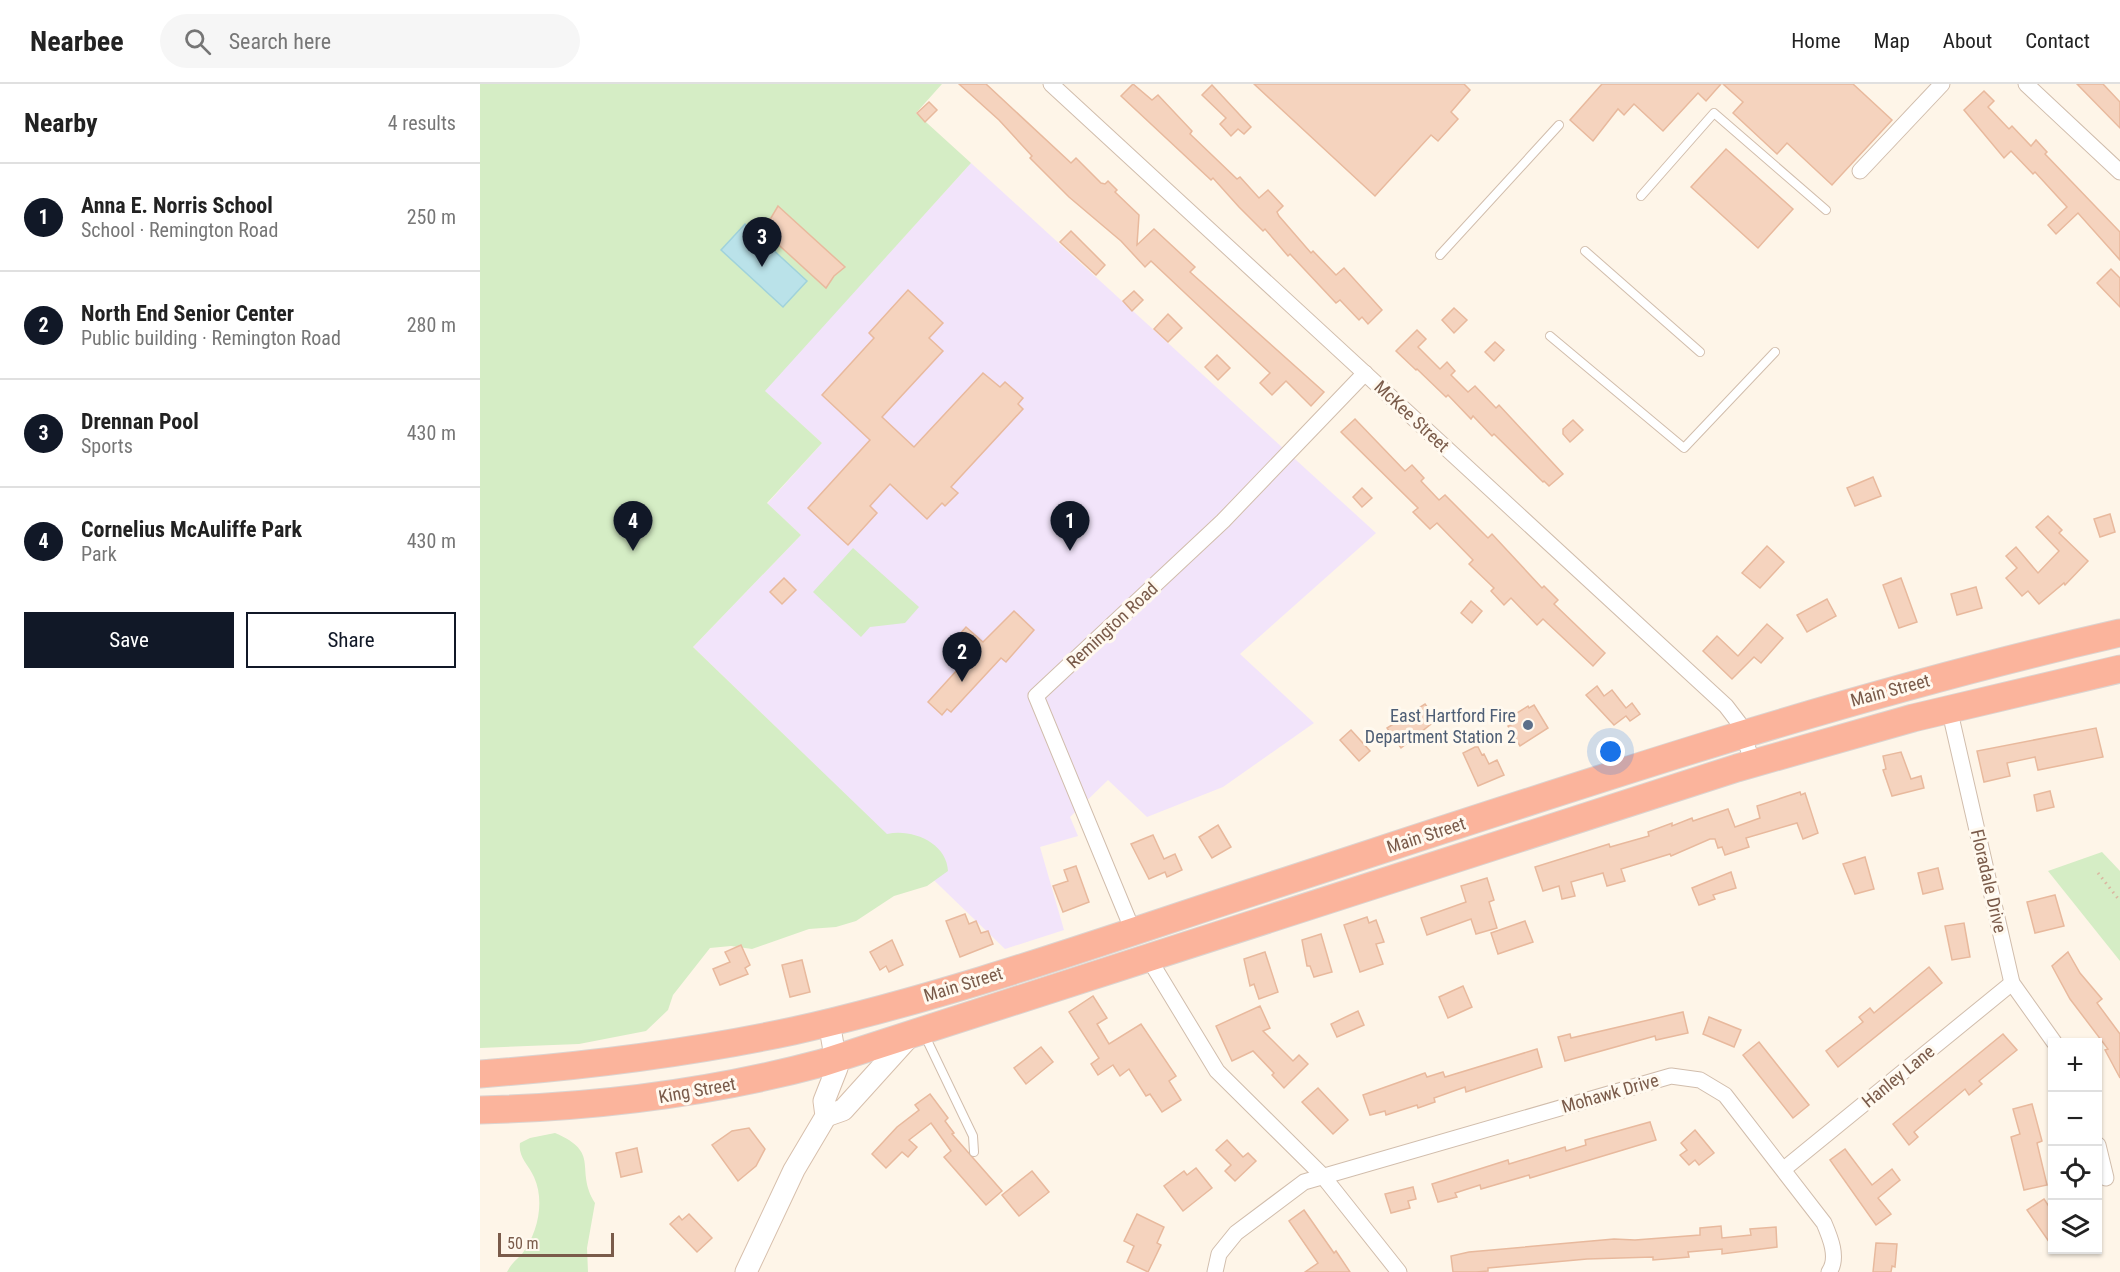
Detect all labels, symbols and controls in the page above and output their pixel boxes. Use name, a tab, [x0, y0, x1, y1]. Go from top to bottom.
search box	[160, 14, 580, 68]
text: Nearbee	[30, 25, 124, 58]
icon: search	[181, 25, 214, 58]
text: Search here	[229, 29, 331, 54]
text: Home	[1791, 29, 1841, 53]
text: Map	[1874, 29, 1910, 53]
text: About	[1943, 29, 1992, 53]
text: Contact	[2025, 29, 2090, 53]
text: Nearby	[24, 108, 98, 138]
text: 4 results	[388, 111, 456, 135]
text: Anna E. Norris School	[81, 193, 273, 218]
text: 1	[38, 205, 49, 229]
text: 250 m	[407, 205, 456, 229]
text: School · Remington Road	[81, 218, 278, 242]
pin: 3	[742, 218, 782, 267]
text: North End Senior Center	[81, 301, 294, 326]
text: 2	[38, 313, 49, 337]
text: 280 m	[407, 313, 456, 337]
text: Public building · Remington Road	[81, 326, 341, 350]
street label: McKee Street	[1370, 376, 1454, 456]
text: Drennan Pool	[81, 409, 199, 434]
text: 3	[38, 421, 49, 445]
text: 430 m	[407, 421, 456, 445]
text: Sports	[81, 434, 133, 458]
pin: 4	[614, 502, 652, 551]
pin: 1	[1050, 502, 1090, 551]
text: Cornelius McAuliffe Park	[81, 517, 302, 542]
text: 4	[38, 529, 49, 553]
text: 430 m	[407, 529, 456, 553]
text: Park	[81, 542, 117, 566]
street label: Remington Road	[1062, 578, 1162, 672]
button: Save	[24, 612, 234, 668]
button: Share	[246, 612, 456, 668]
pin: 2	[942, 632, 982, 682]
street label: Main Street	[1848, 669, 1932, 711]
place label: East Hartford Fire Department Station 2	[1365, 705, 1516, 747]
marker: East Hartford Fire Department Station 2	[1521, 718, 1535, 732]
your location	[1596, 737, 1625, 766]
street label: Main Street	[1384, 812, 1468, 858]
street label: Floradale Drive	[1967, 827, 2011, 935]
street label: Main Street	[921, 962, 1005, 1006]
map controls	[2048, 1038, 2102, 1254]
button: +	[2048, 1038, 2102, 1092]
street label: Hanley Lane	[1858, 1040, 1938, 1112]
street label: Mohawk Drive	[1559, 1069, 1661, 1117]
street label: King Street	[657, 1073, 737, 1107]
button: −	[2048, 1092, 2102, 1146]
button: locate	[2048, 1146, 2102, 1200]
button: layers	[2048, 1200, 2102, 1254]
scale bar	[498, 1230, 614, 1258]
text: 50 m	[507, 1234, 539, 1253]

